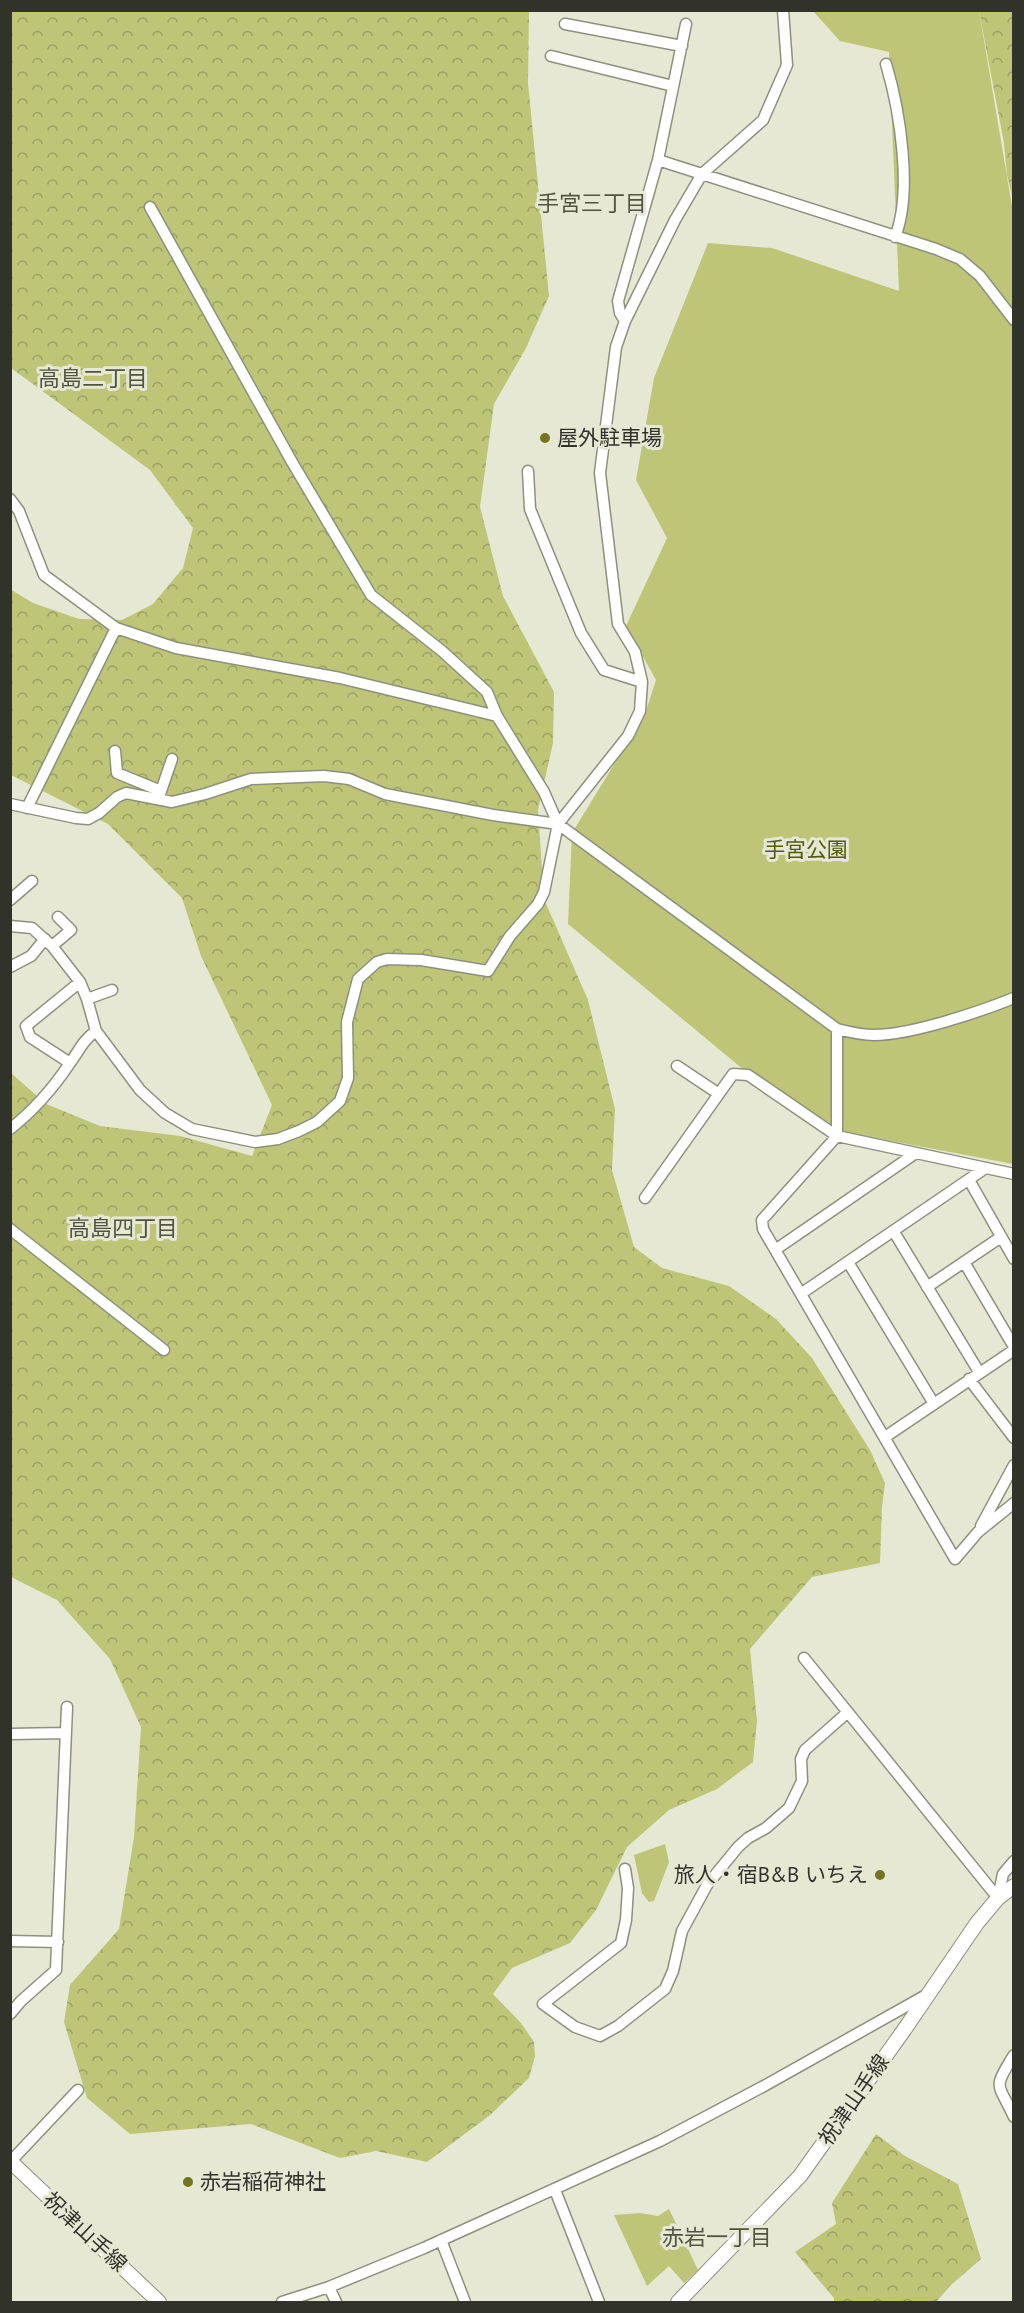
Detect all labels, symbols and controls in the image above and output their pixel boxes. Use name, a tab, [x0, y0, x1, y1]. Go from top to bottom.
district label: 手宮三丁目	[537, 189, 647, 217]
district label: 高島二丁目	[38, 364, 148, 392]
place label: 屋外駐車場	[557, 424, 662, 451]
marker: 屋外駐車場	[538, 431, 552, 445]
park label: 手宮公園	[764, 836, 848, 863]
district label: 高島四丁目	[68, 1214, 178, 1242]
place label: 旅人・宿B&B いちえ	[674, 1861, 868, 1888]
marker: 旅人・宿B&B いちえ	[873, 1868, 887, 1882]
street label: 祝津山手線	[812, 2049, 895, 2150]
place label: 赤岩稲荷神社	[200, 2168, 326, 2195]
marker: 赤岩稲荷神社	[181, 2175, 195, 2189]
street label: 祝津山手線	[38, 2186, 133, 2277]
district label: 赤岩一丁目	[662, 2223, 772, 2251]

